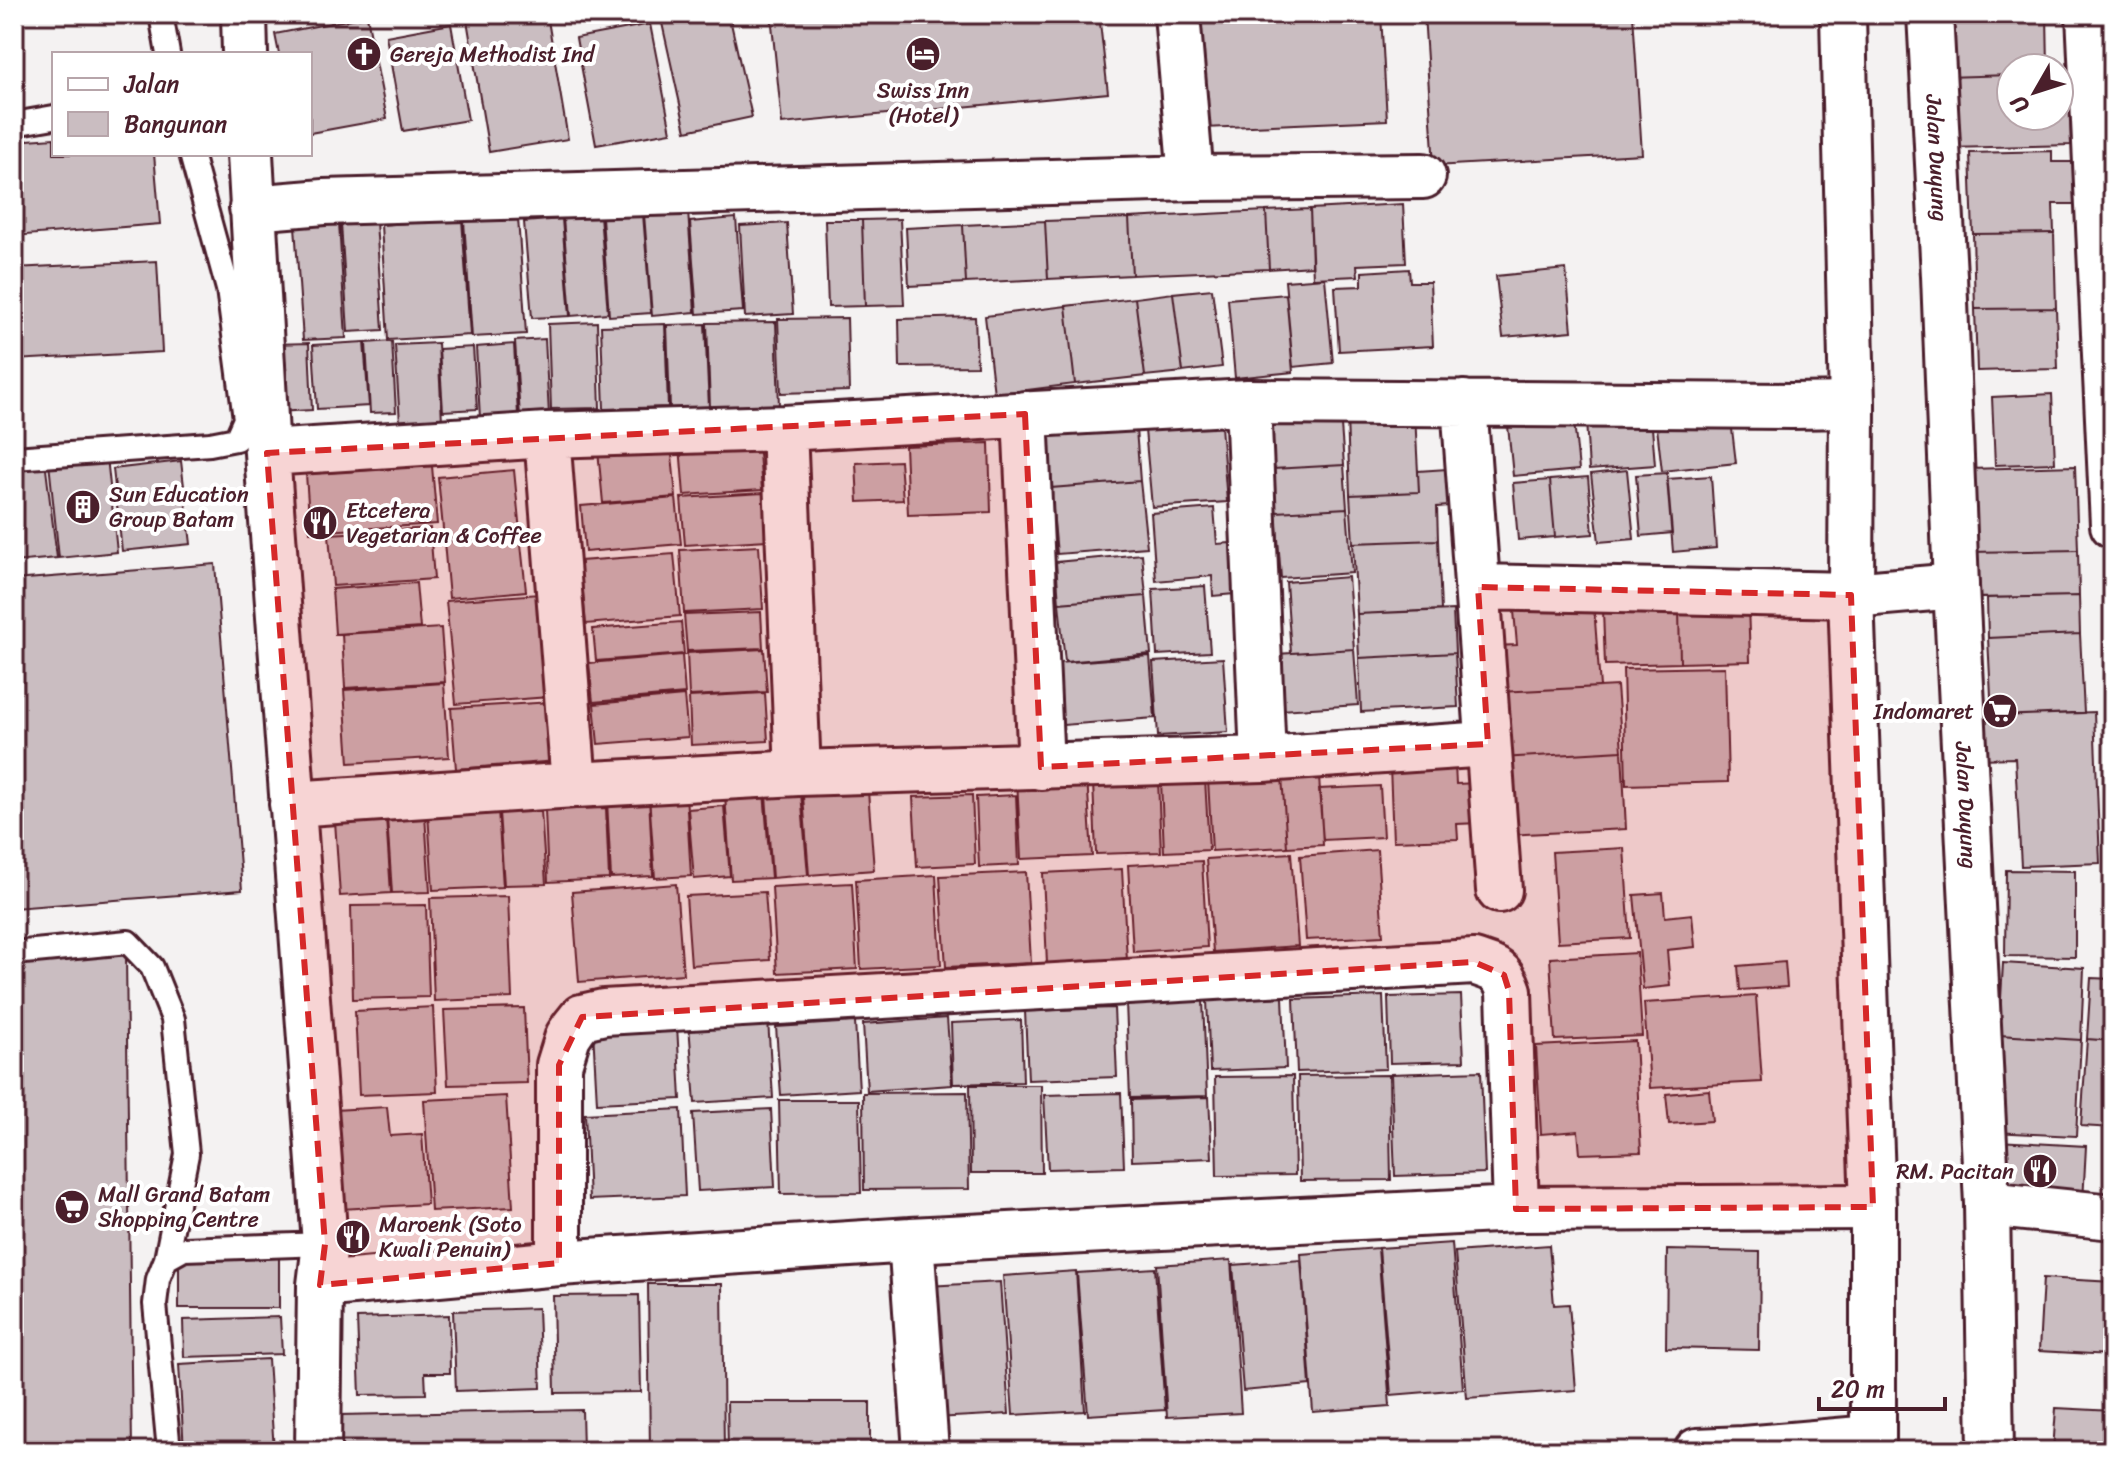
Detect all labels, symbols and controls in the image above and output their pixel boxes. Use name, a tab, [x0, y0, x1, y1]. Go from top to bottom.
church icon: Gereja Methodist Ind	[345, 35, 383, 73]
place label: Gereja Methodist Ind	[390, 35, 596, 74]
hotel icon: Swiss Inn (Hotel)	[904, 35, 942, 73]
legend	[52, 52, 312, 156]
north arrow	[1995, 52, 2075, 132]
text: Jalan	[123, 63, 179, 105]
place label: Swiss Inn (Hotel)	[877, 71, 969, 135]
text: U	[1999, 85, 2040, 122]
street label: Jalan Duyung	[1915, 92, 1961, 222]
text: Bangunan	[124, 103, 227, 145]
place label: Sun Education Group Batam	[109, 475, 249, 539]
building icon: Sun Education Group Batam	[64, 488, 102, 526]
place label: Etcetera Vegetarian & Coffee	[346, 491, 542, 555]
restaurant icon: Etcetera Vegetarian & Coffee	[301, 504, 339, 542]
place label: Indomaret	[1872, 692, 1974, 731]
supermarket icon: Indomaret	[1981, 692, 2019, 730]
street label: Jalan Duyung	[1944, 740, 1990, 870]
place label: RM. Pacitan	[1896, 1152, 2014, 1191]
restaurant icon: RM. Pacitan	[2021, 1152, 2059, 1190]
place label: Mall Grand Batam Shopping Centre	[98, 1175, 270, 1239]
supermarket icon: Mall Grand Batam Shopping Centre	[53, 1188, 91, 1226]
place label: Maroenk (Soto Kwali Penuin)	[379, 1205, 522, 1269]
restaurant icon: Maroenk (Soto Kwali Penuin)	[334, 1218, 372, 1256]
scale bar	[1819, 1361, 1945, 1411]
text: 20 m	[1831, 1368, 1885, 1410]

